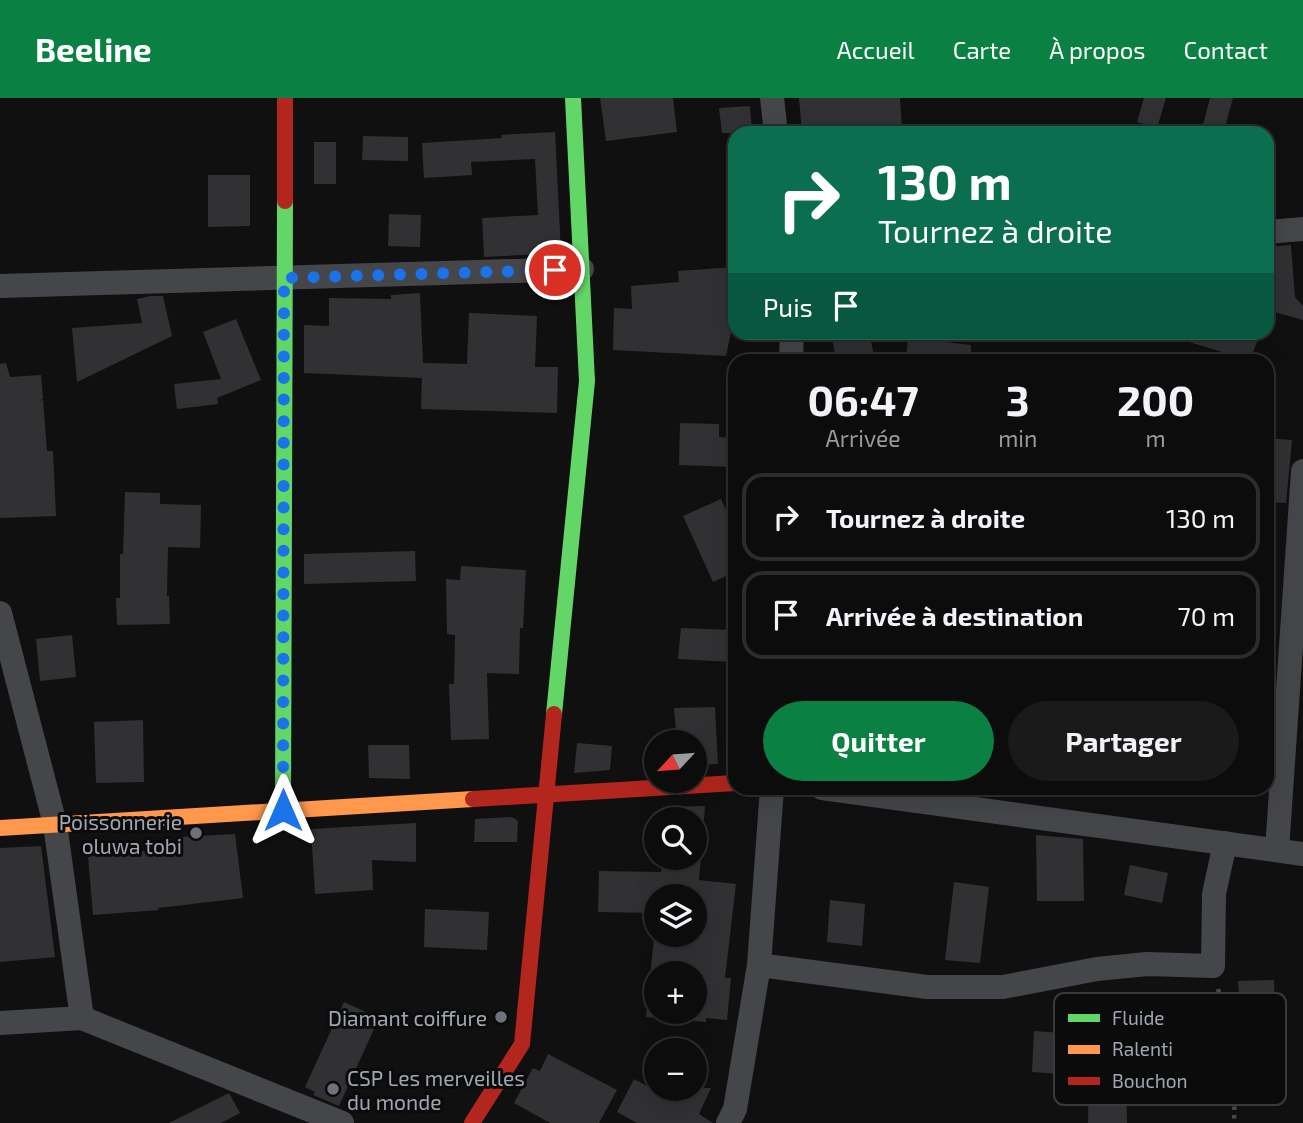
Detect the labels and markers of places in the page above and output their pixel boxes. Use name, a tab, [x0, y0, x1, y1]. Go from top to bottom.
pin	[525, 240, 585, 300]
place label: Poissonnerie oluwa tobi	[59, 809, 182, 858]
marker: Poissonnerie oluwa tobi	[188, 825, 204, 841]
place label: Diamant coiffure	[328, 1005, 487, 1030]
marker: Diamant coiffure	[493, 1009, 509, 1025]
place label: CSP Les merveilles du monde	[347, 1065, 525, 1114]
marker: CSP Les merveilles du monde	[325, 1081, 341, 1097]

